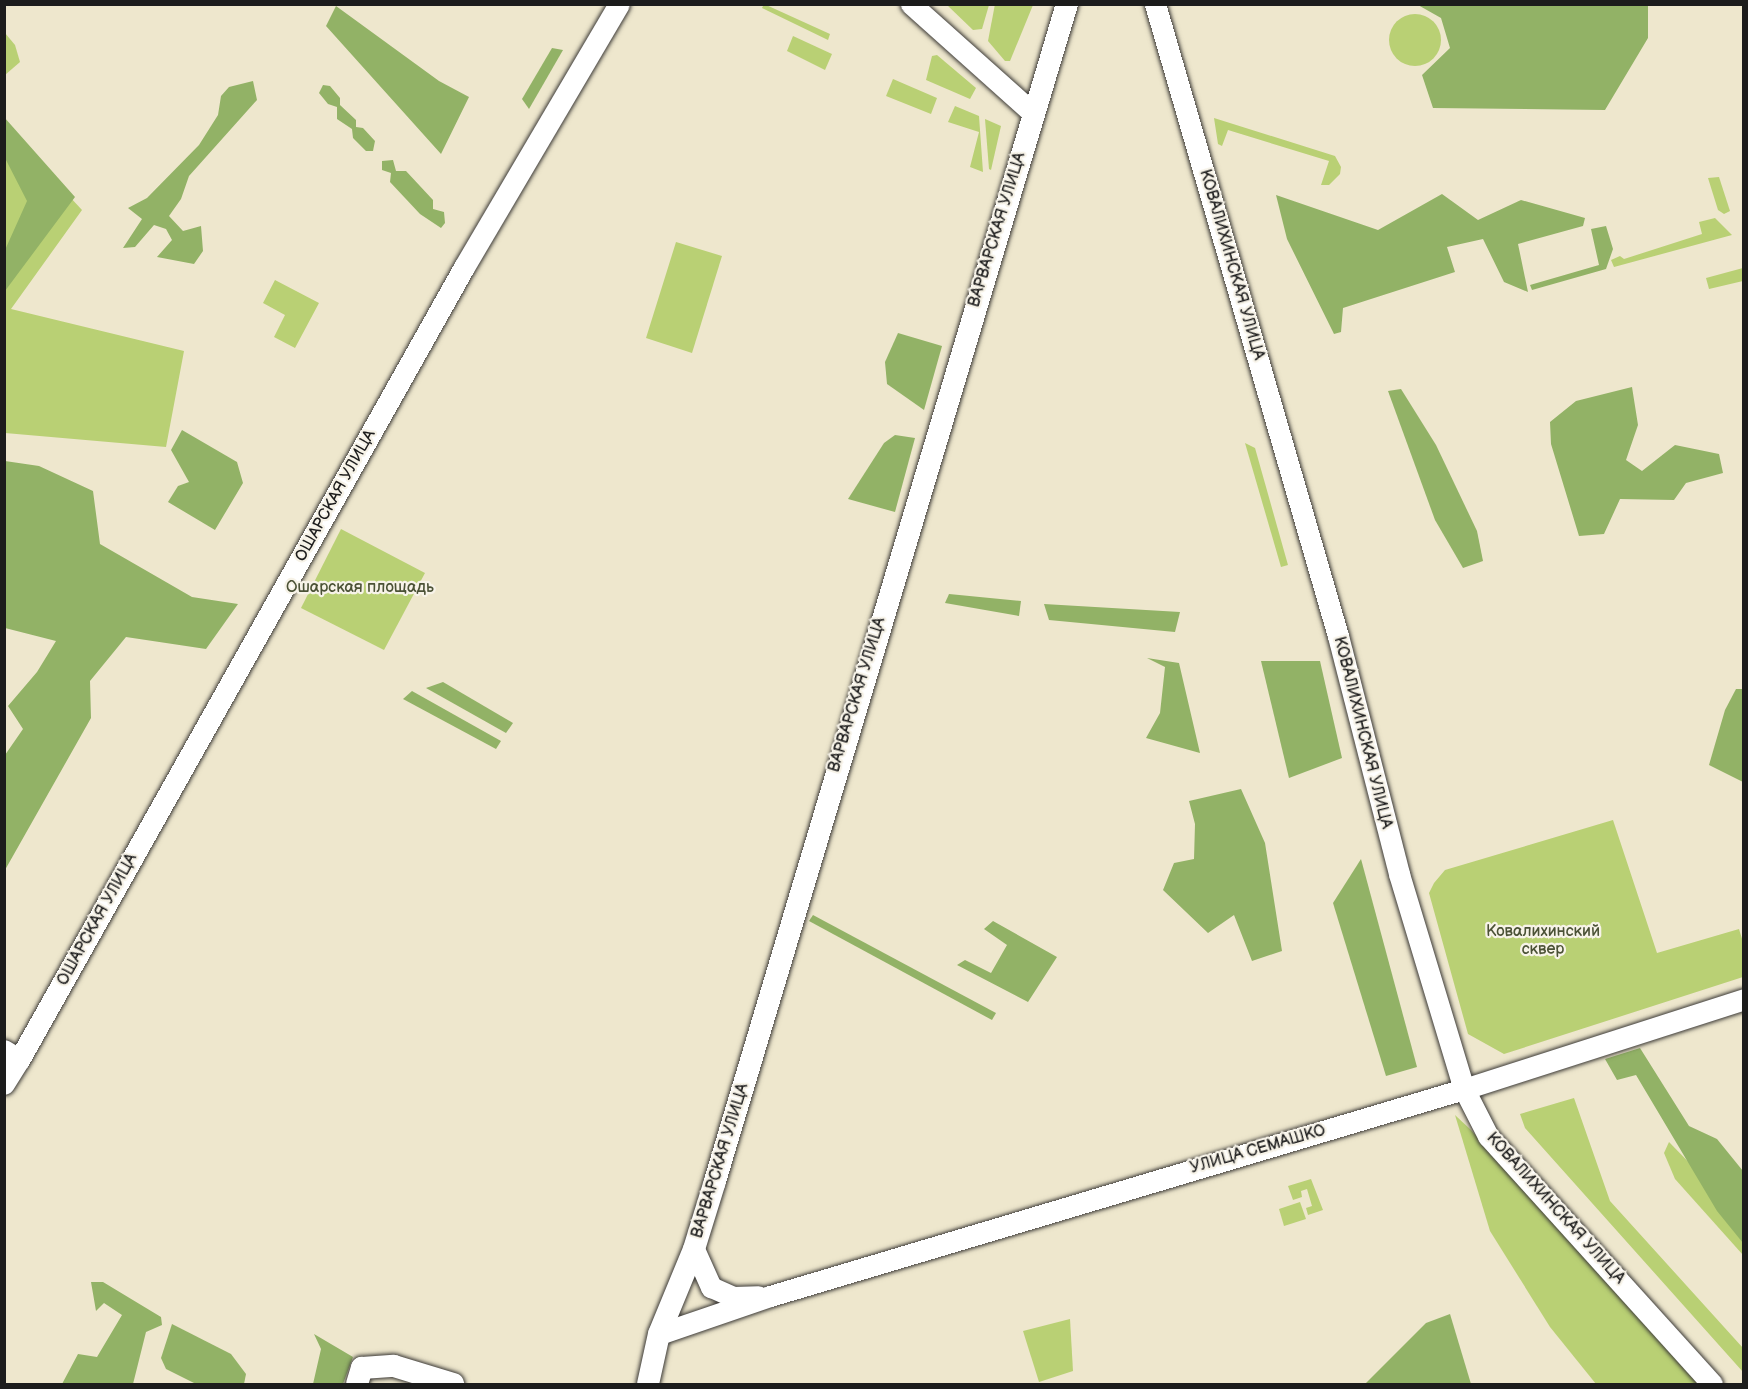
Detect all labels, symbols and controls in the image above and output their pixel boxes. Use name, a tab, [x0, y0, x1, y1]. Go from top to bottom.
street label: ВАРВАРСКАЯ УЛИЦА	[965, 150, 1031, 310]
street label: КОВАЛИХИНСКАЯ УЛИЦА	[1195, 167, 1267, 363]
street label: ОШАРСКАЯ УЛИЦА	[292, 427, 380, 565]
park label: Ошарская площадь	[286, 578, 434, 598]
street label: ВАРВАРСКАЯ УЛИЦА	[825, 615, 891, 775]
street label: КОВАЛИХИНСКАЯ УЛИЦА	[1329, 635, 1395, 831]
street label: ОШАРСКАЯ УЛИЦА	[54, 851, 142, 989]
park label: Ковалихинский сквер	[1486, 922, 1600, 960]
street label: ВАРВАРСКАЯ УЛИЦА	[688, 1081, 754, 1241]
street label: УЛИЦА СЕМАШКО	[1188, 1121, 1328, 1179]
street label: КОВАЛИХИНСКАЯ УЛИЦА	[1482, 1129, 1628, 1289]

